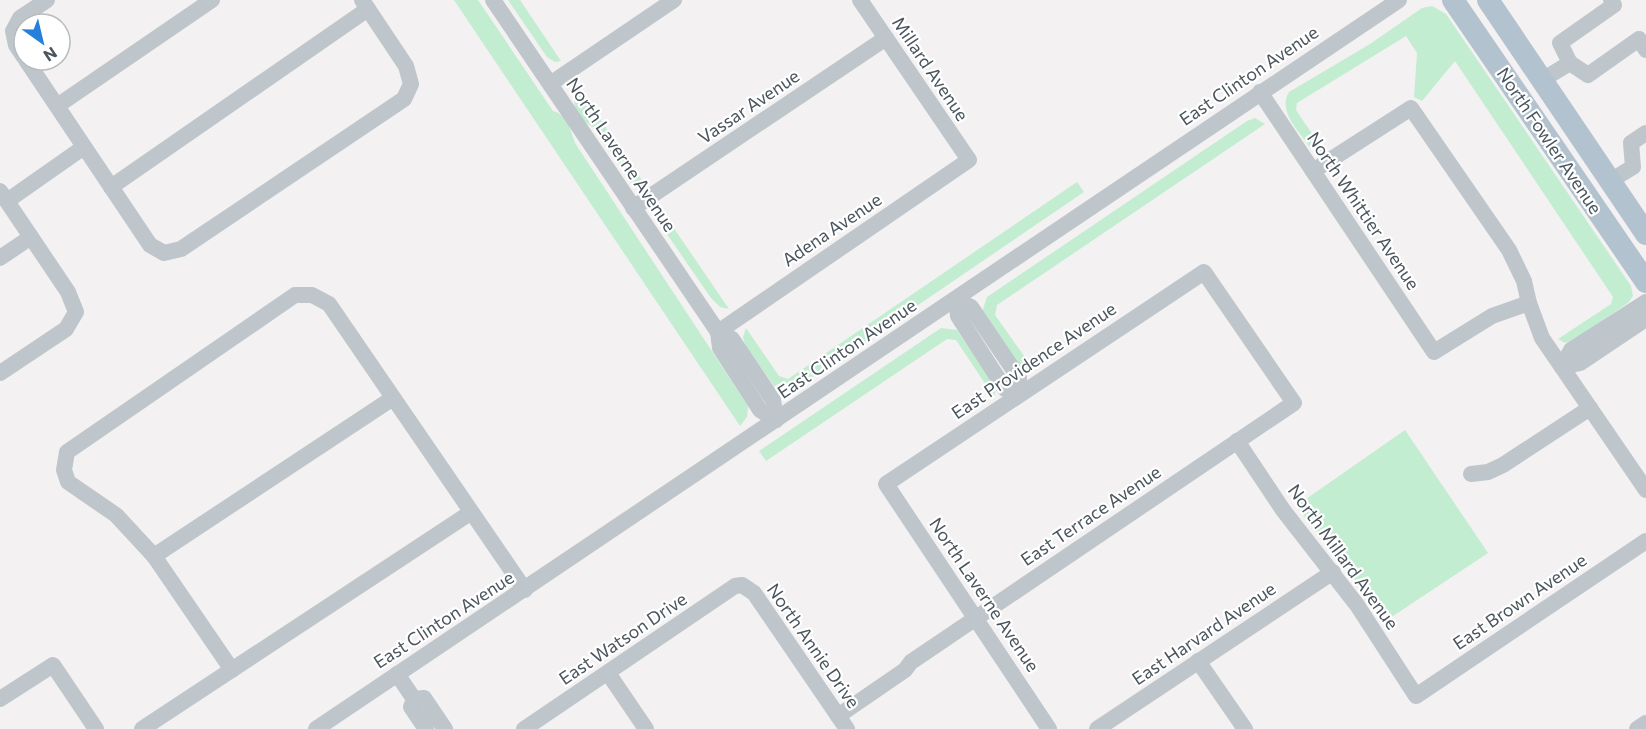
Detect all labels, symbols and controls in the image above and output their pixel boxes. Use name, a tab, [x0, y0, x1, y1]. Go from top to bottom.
north arrow	[12, 12, 72, 72]
street label: Millard Avenue	[888, 12, 974, 125]
street label: East Clinton Avenue	[1175, 21, 1322, 130]
text: N	[40, 44, 61, 66]
street label: North Fowler Avenue	[1493, 63, 1607, 218]
street label: Vassar Avenue	[694, 64, 803, 148]
street label: North Laverne Avenue	[562, 73, 682, 236]
street label: North Whittier Avenue	[1303, 127, 1425, 293]
street label: Adena Avenue	[778, 188, 885, 270]
street label: East Clinton Avenue	[773, 294, 920, 403]
street label: East Providence Avenue	[947, 297, 1120, 423]
street label: East Terrace Avenue	[1016, 460, 1165, 570]
street label: North Millard Avenue	[1284, 480, 1404, 633]
street label: North Laverne Avenue	[925, 513, 1045, 676]
street label: East Brown Avenue	[1449, 548, 1590, 654]
street label: East Clinton Avenue	[369, 566, 518, 673]
street label: East Harvard Avenue	[1128, 577, 1279, 689]
street label: North Annie Drive	[763, 579, 865, 712]
street label: East Watson Drive	[554, 587, 691, 689]

